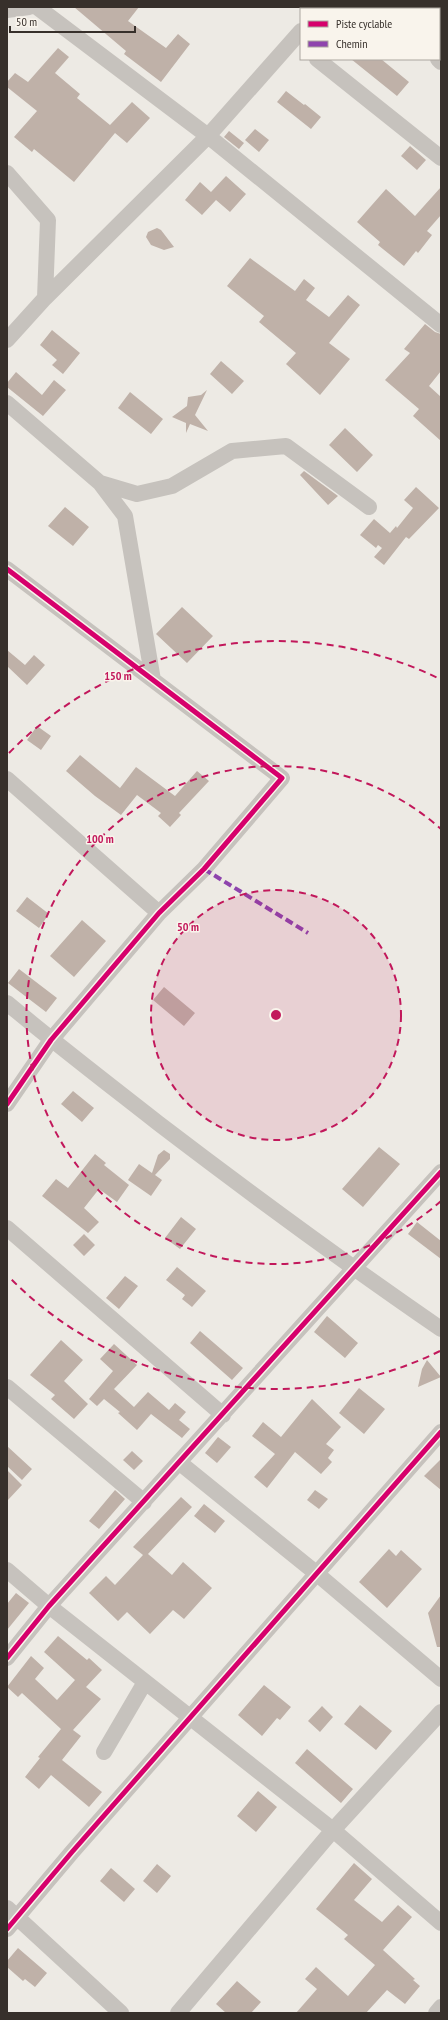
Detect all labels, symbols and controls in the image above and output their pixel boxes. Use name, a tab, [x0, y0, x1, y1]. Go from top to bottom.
scale bar	[10, 8, 135, 34]
legend	[300, 8, 440, 60]
text: 50 m	[16, 14, 37, 29]
text: Piste cyclable	[336, 16, 392, 31]
text: Chemin	[336, 36, 367, 51]
text: 150 m	[104, 668, 132, 683]
text: 100 m	[86, 831, 114, 846]
text: 50 m	[177, 919, 199, 934]
centre of rings	[269, 1008, 283, 1022]

